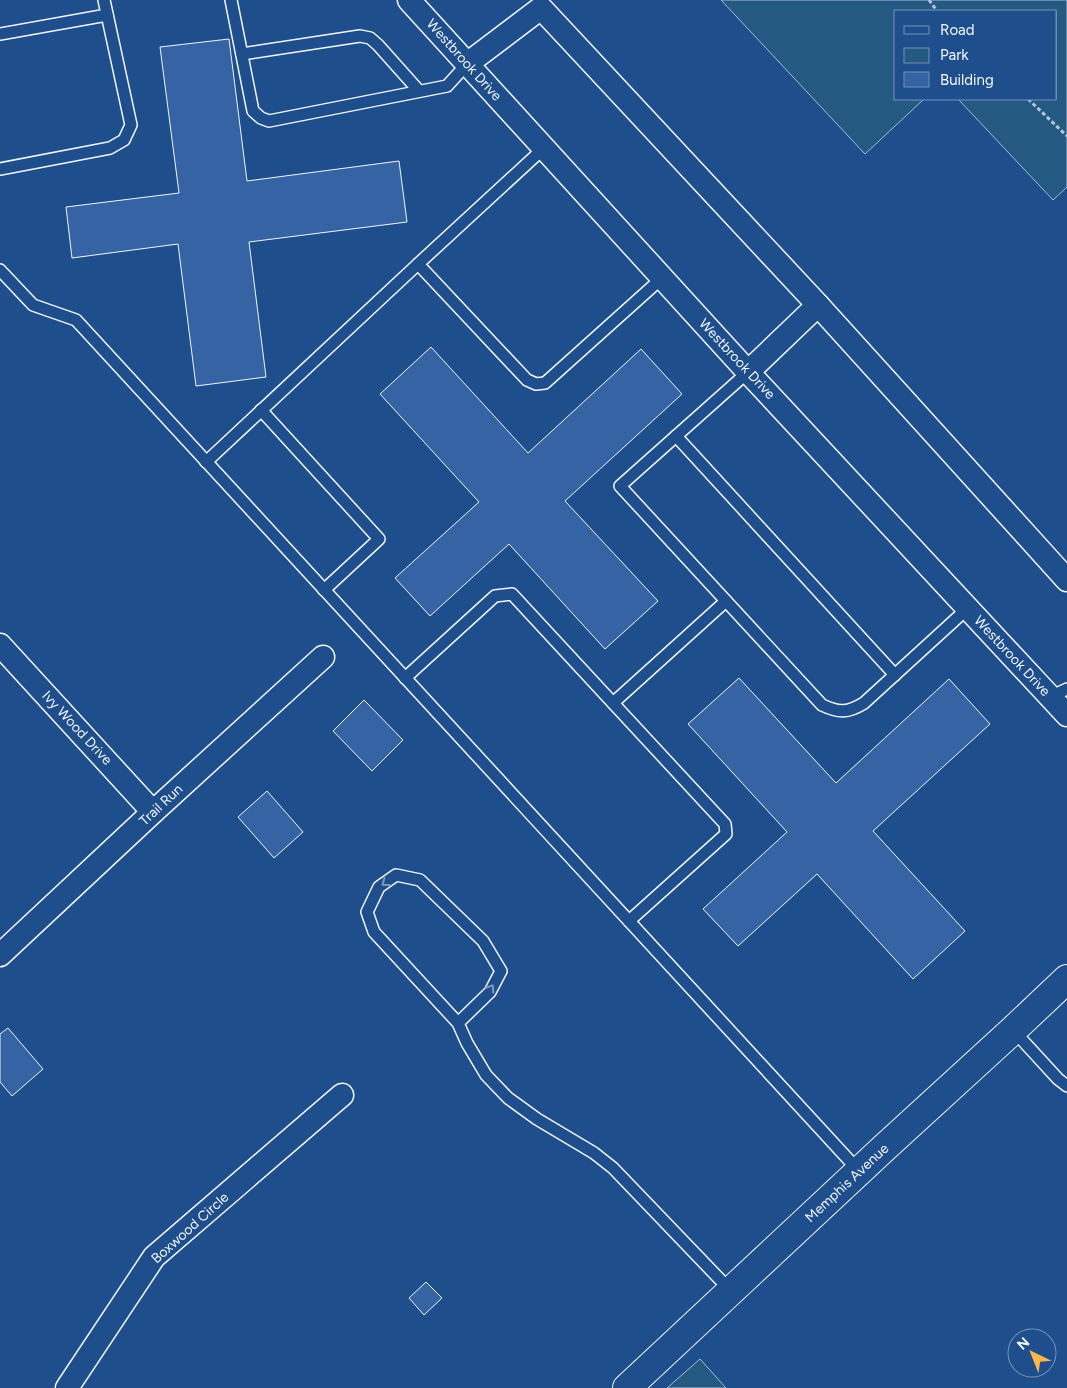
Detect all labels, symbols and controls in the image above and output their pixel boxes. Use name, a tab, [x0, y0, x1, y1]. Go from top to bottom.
legend	[894, 10, 1057, 100]
street label: Westbrook Drive	[423, 16, 505, 105]
text: Road	[940, 21, 975, 39]
text: Park	[940, 46, 969, 64]
text: Building	[940, 71, 994, 89]
street label: Westbrook Drive	[695, 315, 779, 403]
street label: Westbrook Drive	[970, 612, 1054, 700]
street label: Ivy Wood Drive	[38, 687, 116, 769]
street label: Trail Run	[136, 781, 186, 829]
one-way arrow	[381, 877, 391, 886]
one-way arrow	[485, 984, 495, 993]
street label: Memphis Avenue	[802, 1140, 893, 1226]
street label: Boxwood Circle	[148, 1189, 232, 1267]
north arrow	[1007, 1328, 1057, 1378]
text: N	[1014, 1334, 1033, 1354]

